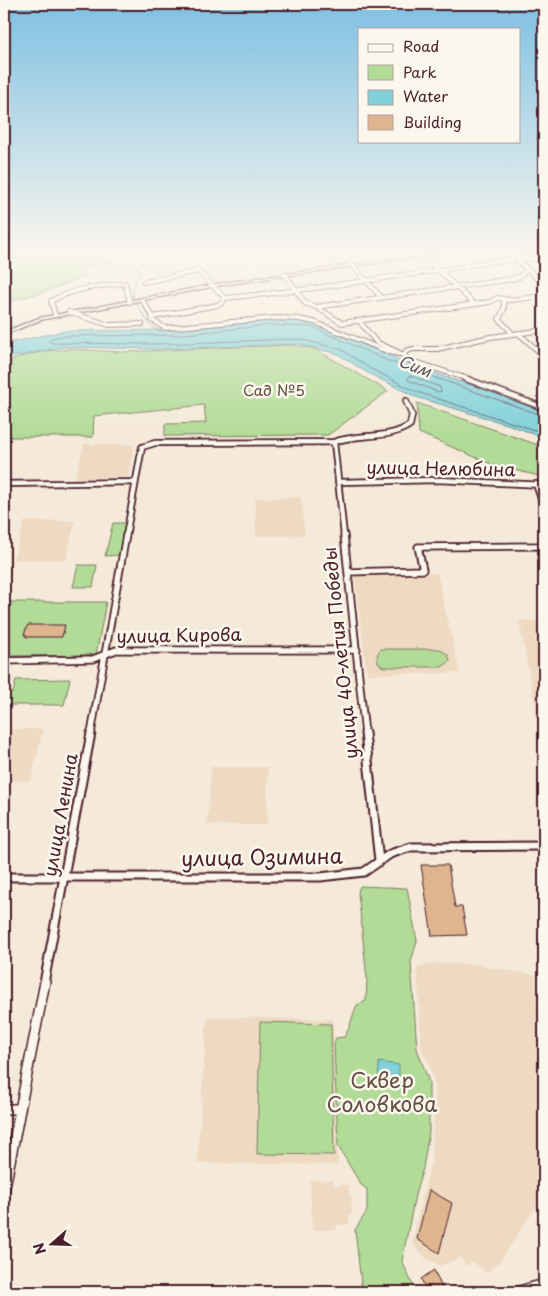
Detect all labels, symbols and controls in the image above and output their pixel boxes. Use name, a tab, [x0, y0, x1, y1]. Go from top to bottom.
legend	[358, 28, 520, 142]
text: Road	[403, 34, 439, 57]
text: Park	[403, 60, 437, 83]
text: Water	[403, 84, 448, 107]
text: Building	[403, 110, 462, 133]
water label: Сим	[395, 348, 435, 382]
park label: Сад №5	[243, 378, 305, 401]
street label: улица Нелюбина	[366, 453, 517, 482]
street label: улица 40-летия Победы	[315, 546, 364, 760]
street label: улица Кирова	[116, 620, 243, 649]
street label: улица Ленина	[35, 750, 84, 879]
street label: улица Озимина	[181, 839, 344, 873]
park label: Сквер Соловкова	[327, 1063, 437, 1119]
north arrow	[28, 1218, 78, 1268]
text: N	[28, 1240, 51, 1257]

